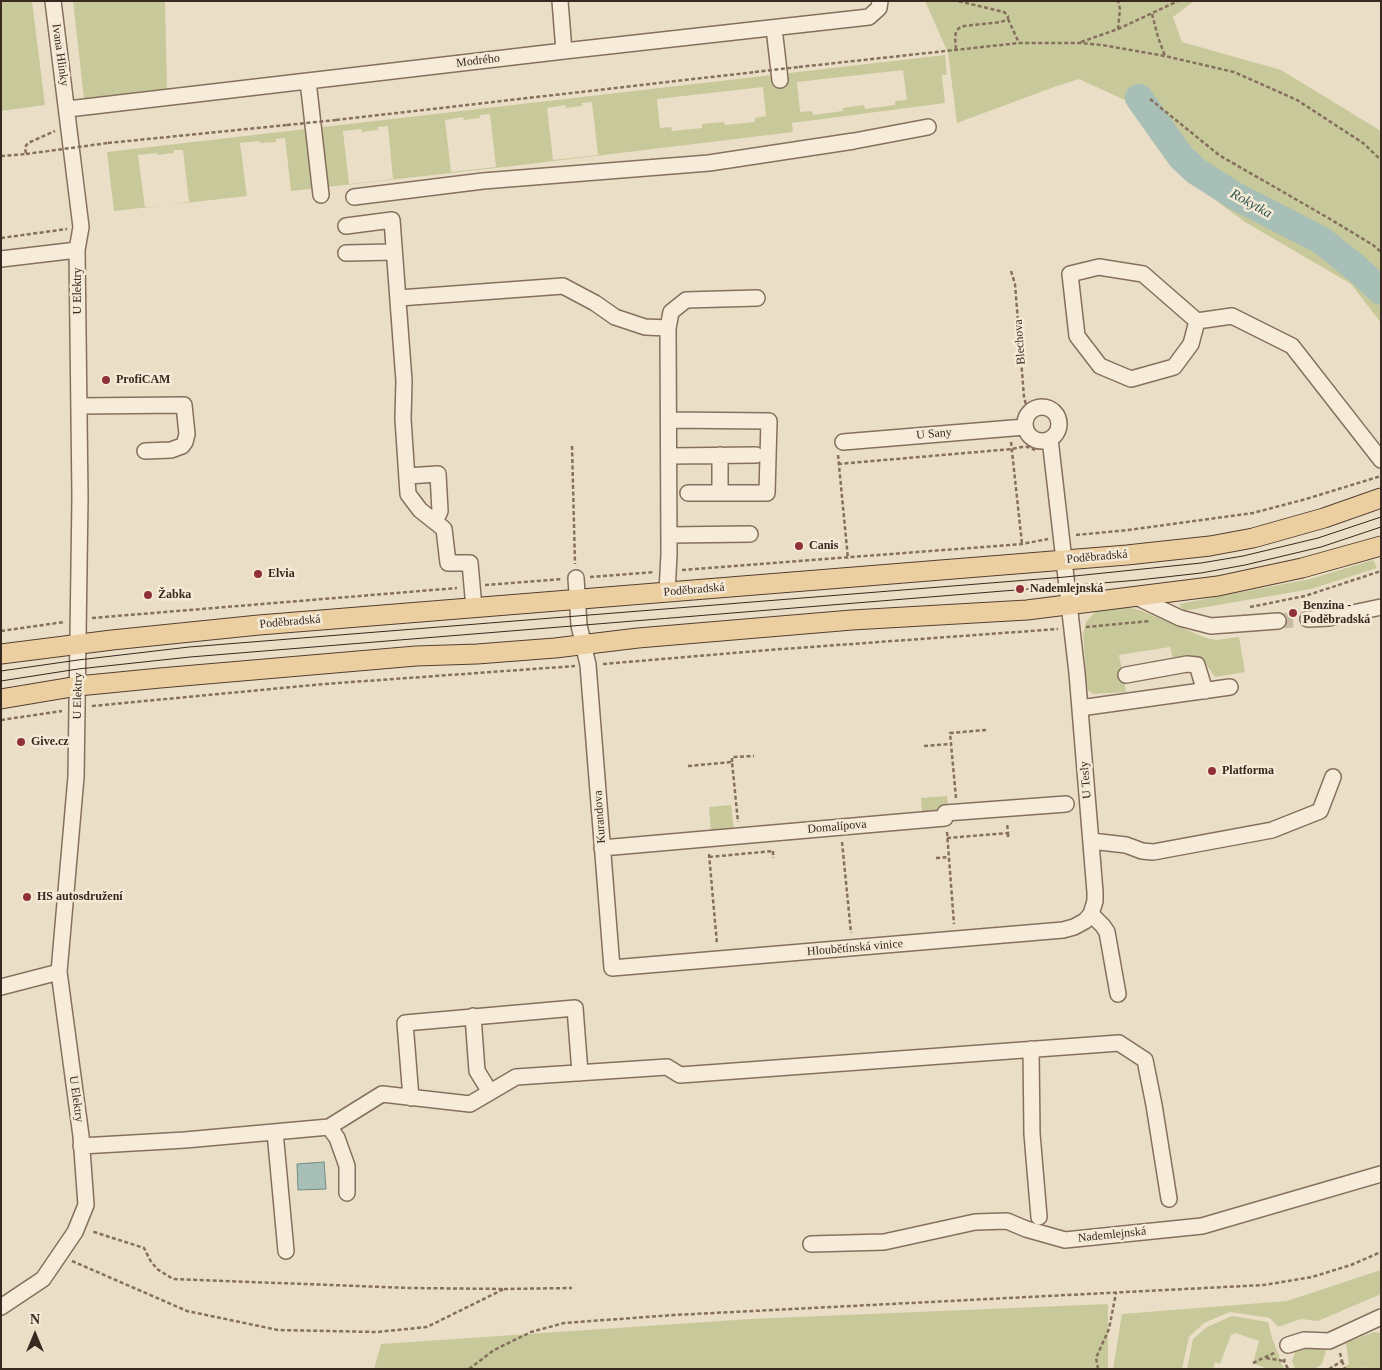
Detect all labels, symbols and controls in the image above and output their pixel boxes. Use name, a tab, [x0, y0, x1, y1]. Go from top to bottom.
street label: Ivana Hlinky	[48, 23, 72, 87]
street label: Modrého	[455, 51, 501, 71]
water label: Rokytka	[1227, 186, 1275, 222]
street label: U Elektry	[71, 268, 85, 314]
street label: Blechova	[1011, 319, 1029, 365]
place label: ProfiCAM	[116, 373, 170, 387]
marker: ProfiCAM	[100, 374, 112, 386]
street label: U Sany	[916, 425, 952, 443]
place label: Canis	[809, 539, 838, 553]
marker: Canis	[793, 540, 805, 552]
street label: Poděbradská	[1066, 547, 1128, 567]
place label: Elvia	[268, 567, 295, 581]
marker: Elvia	[252, 568, 264, 580]
street label: Poděbradská	[663, 580, 725, 600]
place label: Nademlejnská	[1030, 582, 1103, 596]
marker: Nademlejnská	[1014, 583, 1026, 595]
place label: Žabka	[158, 588, 191, 602]
marker: Žabka	[142, 589, 154, 601]
place label: Benzina - Poděbradská	[1303, 599, 1370, 627]
marker: Benzina - Poděbradská	[1287, 607, 1299, 619]
street label: Poděbradská	[259, 612, 321, 632]
street label: U Elektry	[70, 672, 86, 720]
place label: Give.cz	[31, 735, 69, 749]
marker: Give.cz	[15, 736, 27, 748]
street label: U Tesly	[1077, 761, 1095, 799]
place label: Platforma	[1222, 764, 1274, 778]
marker: Platforma	[1206, 765, 1218, 777]
street label: Kurandova	[591, 790, 609, 844]
street label: Domalípova	[807, 817, 867, 837]
place label: HS autosdružení	[37, 890, 123, 904]
marker: HS autosdružení	[21, 891, 33, 903]
street label: Hloubětínská vinice	[806, 937, 904, 959]
street label: U Elektry	[66, 1075, 86, 1123]
street label: Nademlejnská	[1077, 1224, 1147, 1246]
north arrow	[10, 1310, 60, 1360]
text: N	[30, 1312, 40, 1327]

